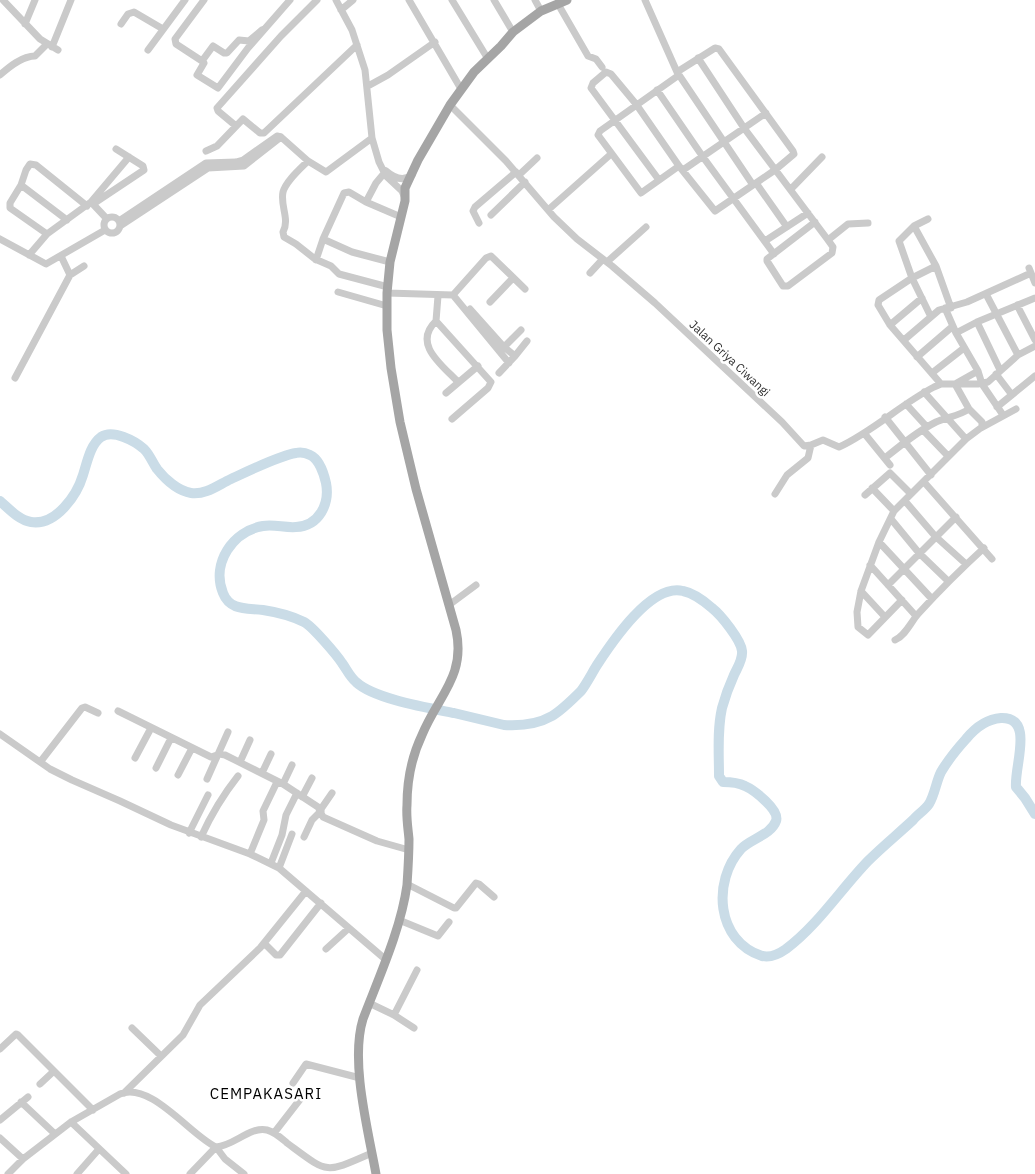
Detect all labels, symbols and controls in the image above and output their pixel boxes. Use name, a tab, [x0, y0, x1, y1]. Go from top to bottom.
street label: Jalan Griya Ciwangi	[687, 317, 773, 399]
district label: CEMPAKASARI	[210, 1084, 322, 1103]

